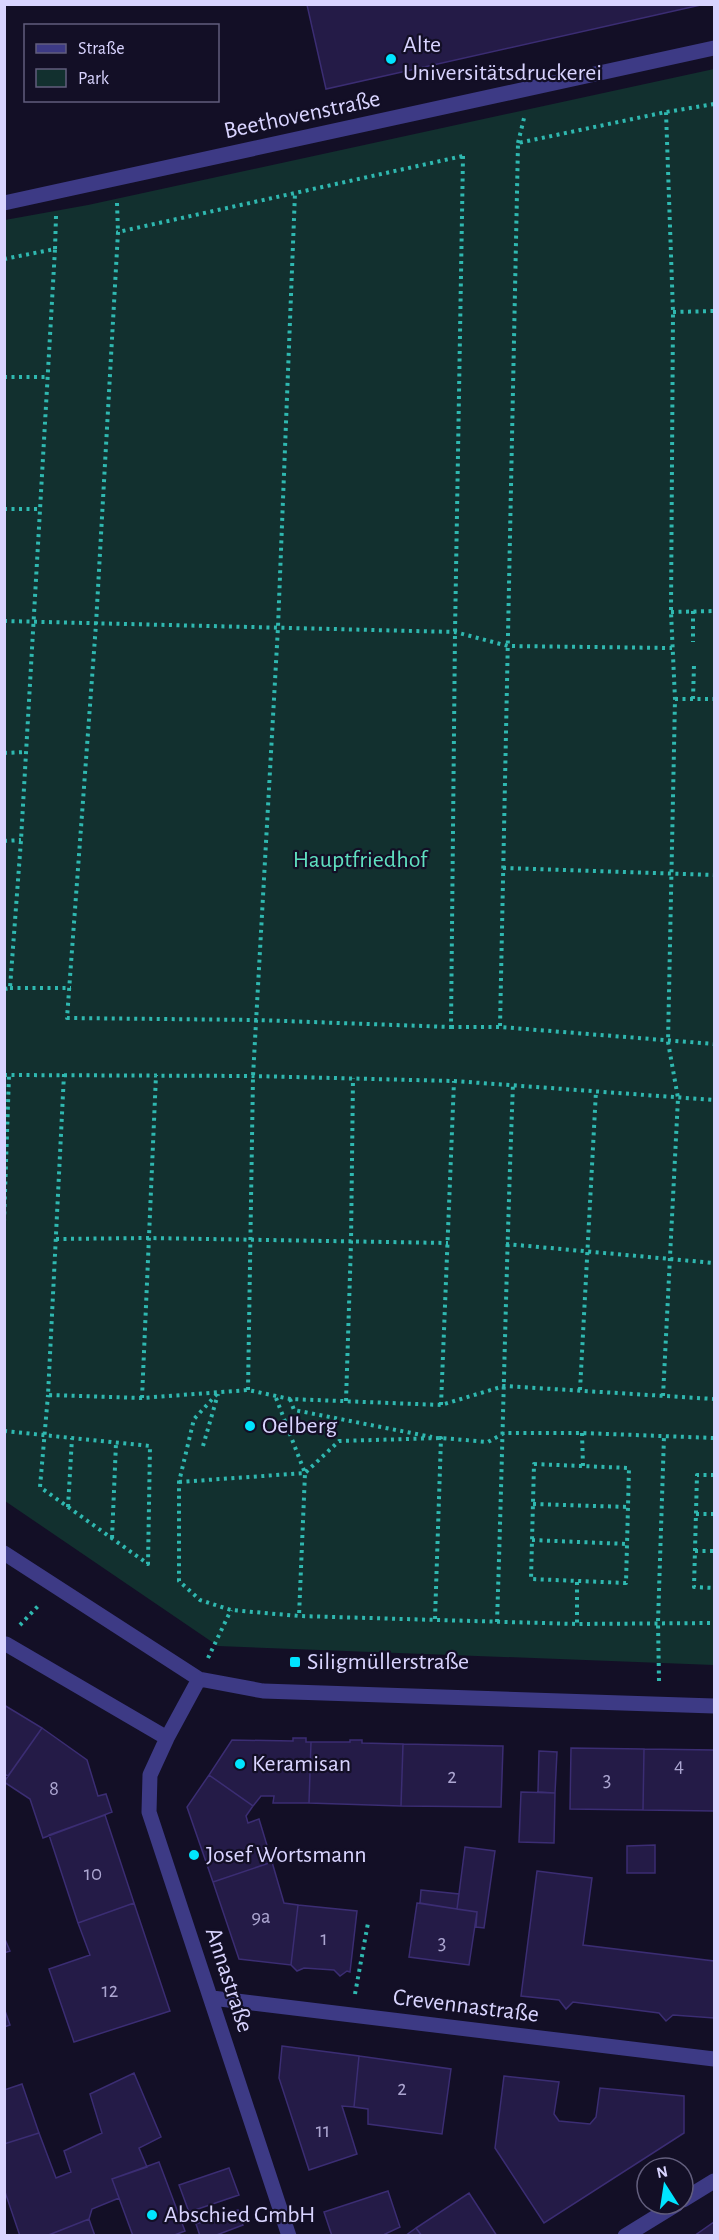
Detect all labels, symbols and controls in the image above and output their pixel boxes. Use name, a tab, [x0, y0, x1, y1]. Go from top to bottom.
legend	[24, 24, 219, 102]
place label: Alte Universitätsdruckerei	[403, 33, 602, 85]
text: Straße	[78, 40, 124, 58]
marker: Alte Universitätsdruckerei	[384, 52, 398, 66]
text: Park	[78, 70, 110, 88]
street label: Beethovenstraße	[222, 87, 382, 143]
park label: Hauptfriedhof	[293, 848, 429, 872]
place label: Oelberg	[262, 1414, 337, 1438]
marker: Oelberg	[243, 1419, 257, 1433]
place label: Siligmüllerstraße	[307, 1650, 469, 1674]
marker: Siligmüllerstraße	[288, 1655, 302, 1669]
place label: Keramisan	[252, 1752, 351, 1776]
house number: 4	[674, 1755, 684, 1776]
marker: Keramisan	[233, 1757, 247, 1771]
house number: 2	[447, 1766, 457, 1787]
house number: 3	[603, 1769, 611, 1790]
house number: 8	[49, 1778, 59, 1799]
place label: Josef Wortsmann	[206, 1843, 367, 1867]
marker: Josef Wortsmann	[187, 1848, 201, 1862]
house number: 10	[84, 1863, 102, 1884]
house number: 9a	[251, 1906, 271, 1927]
street label: Annastraße	[201, 1925, 257, 2035]
house number: 1	[320, 1928, 328, 1949]
house number: 3	[438, 1932, 446, 1953]
house number: 12	[102, 1980, 118, 2001]
street label: Crevennastraße	[392, 1985, 540, 2027]
house number: 2	[397, 2078, 407, 2099]
house number: 11	[316, 2120, 330, 2141]
north arrow	[635, 2156, 695, 2216]
text: N	[655, 2163, 669, 2181]
place label: Abschied GmbH	[164, 2203, 315, 2227]
marker: Abschied GmbH	[145, 2208, 159, 2222]

